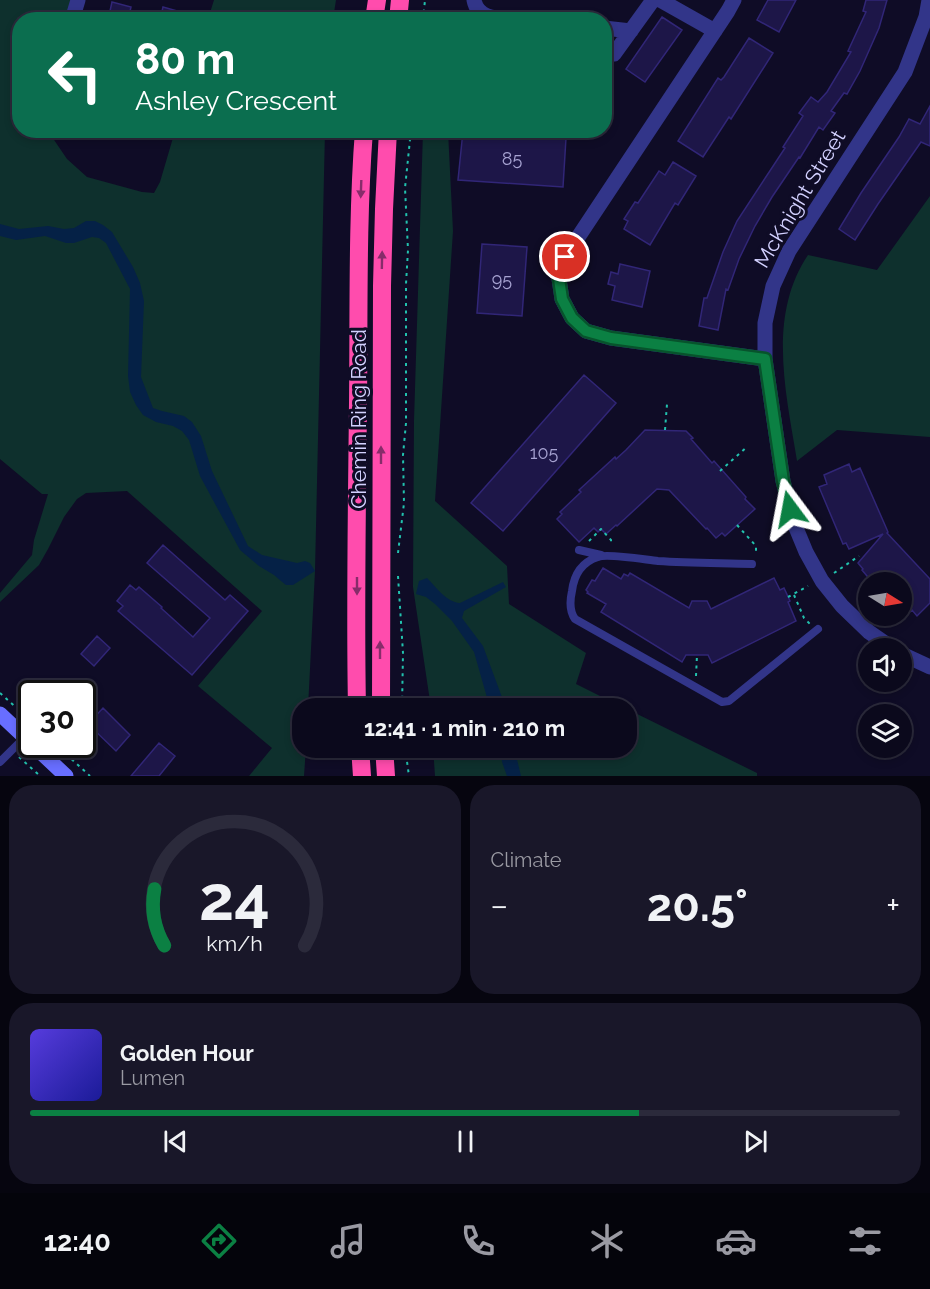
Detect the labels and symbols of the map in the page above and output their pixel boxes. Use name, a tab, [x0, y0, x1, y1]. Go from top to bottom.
street label: McKnight Street	[749, 126, 850, 272]
house number: 85	[502, 148, 522, 169]
one-way arrow	[357, 179, 366, 198]
pin	[539, 231, 590, 282]
one-way arrow	[378, 250, 387, 269]
house number: 95	[492, 269, 512, 290]
street label: Chemin Ring Road	[346, 329, 371, 509]
house number: 105	[530, 442, 558, 463]
one-way arrow	[376, 445, 386, 464]
position arrow	[758, 477, 822, 541]
north arrow	[858, 572, 912, 626]
one-way arrow	[352, 576, 362, 595]
one-way arrow	[375, 640, 385, 659]
speed limit sign: 30	[18, 680, 96, 758]

